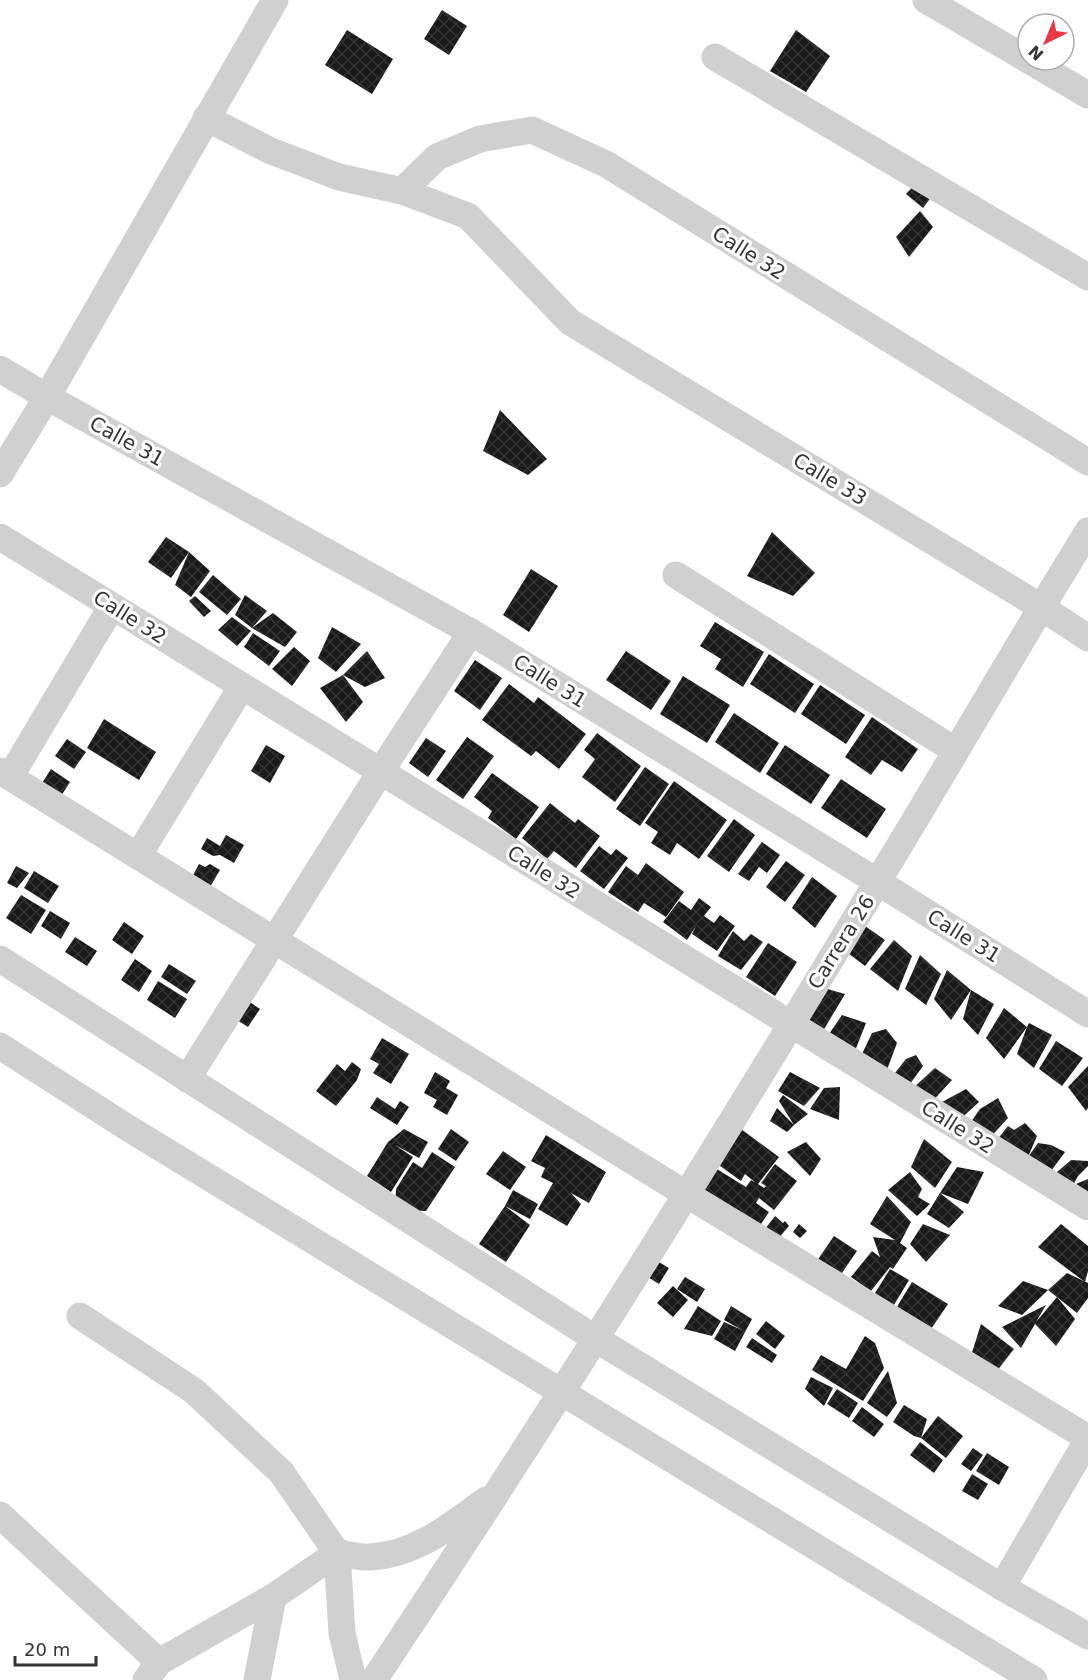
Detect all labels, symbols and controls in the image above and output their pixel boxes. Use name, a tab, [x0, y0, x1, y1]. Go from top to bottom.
north arrow	[1016, 12, 1076, 72]
text: N	[1025, 41, 1047, 64]
street label: Calle 32	[708, 221, 790, 285]
street label: Calle 31	[86, 411, 168, 471]
street label: Calle 33	[789, 448, 871, 510]
street label: Calle 32	[89, 585, 171, 649]
street label: Calle 31	[509, 649, 591, 713]
street label: Calle 32	[503, 840, 585, 904]
street label: Carrera 26	[803, 890, 879, 994]
street label: Calle 31	[923, 904, 1005, 968]
street label: Calle 32	[917, 1095, 999, 1159]
scale bar	[15, 1629, 96, 1667]
text: 20 m	[24, 1639, 70, 1660]

